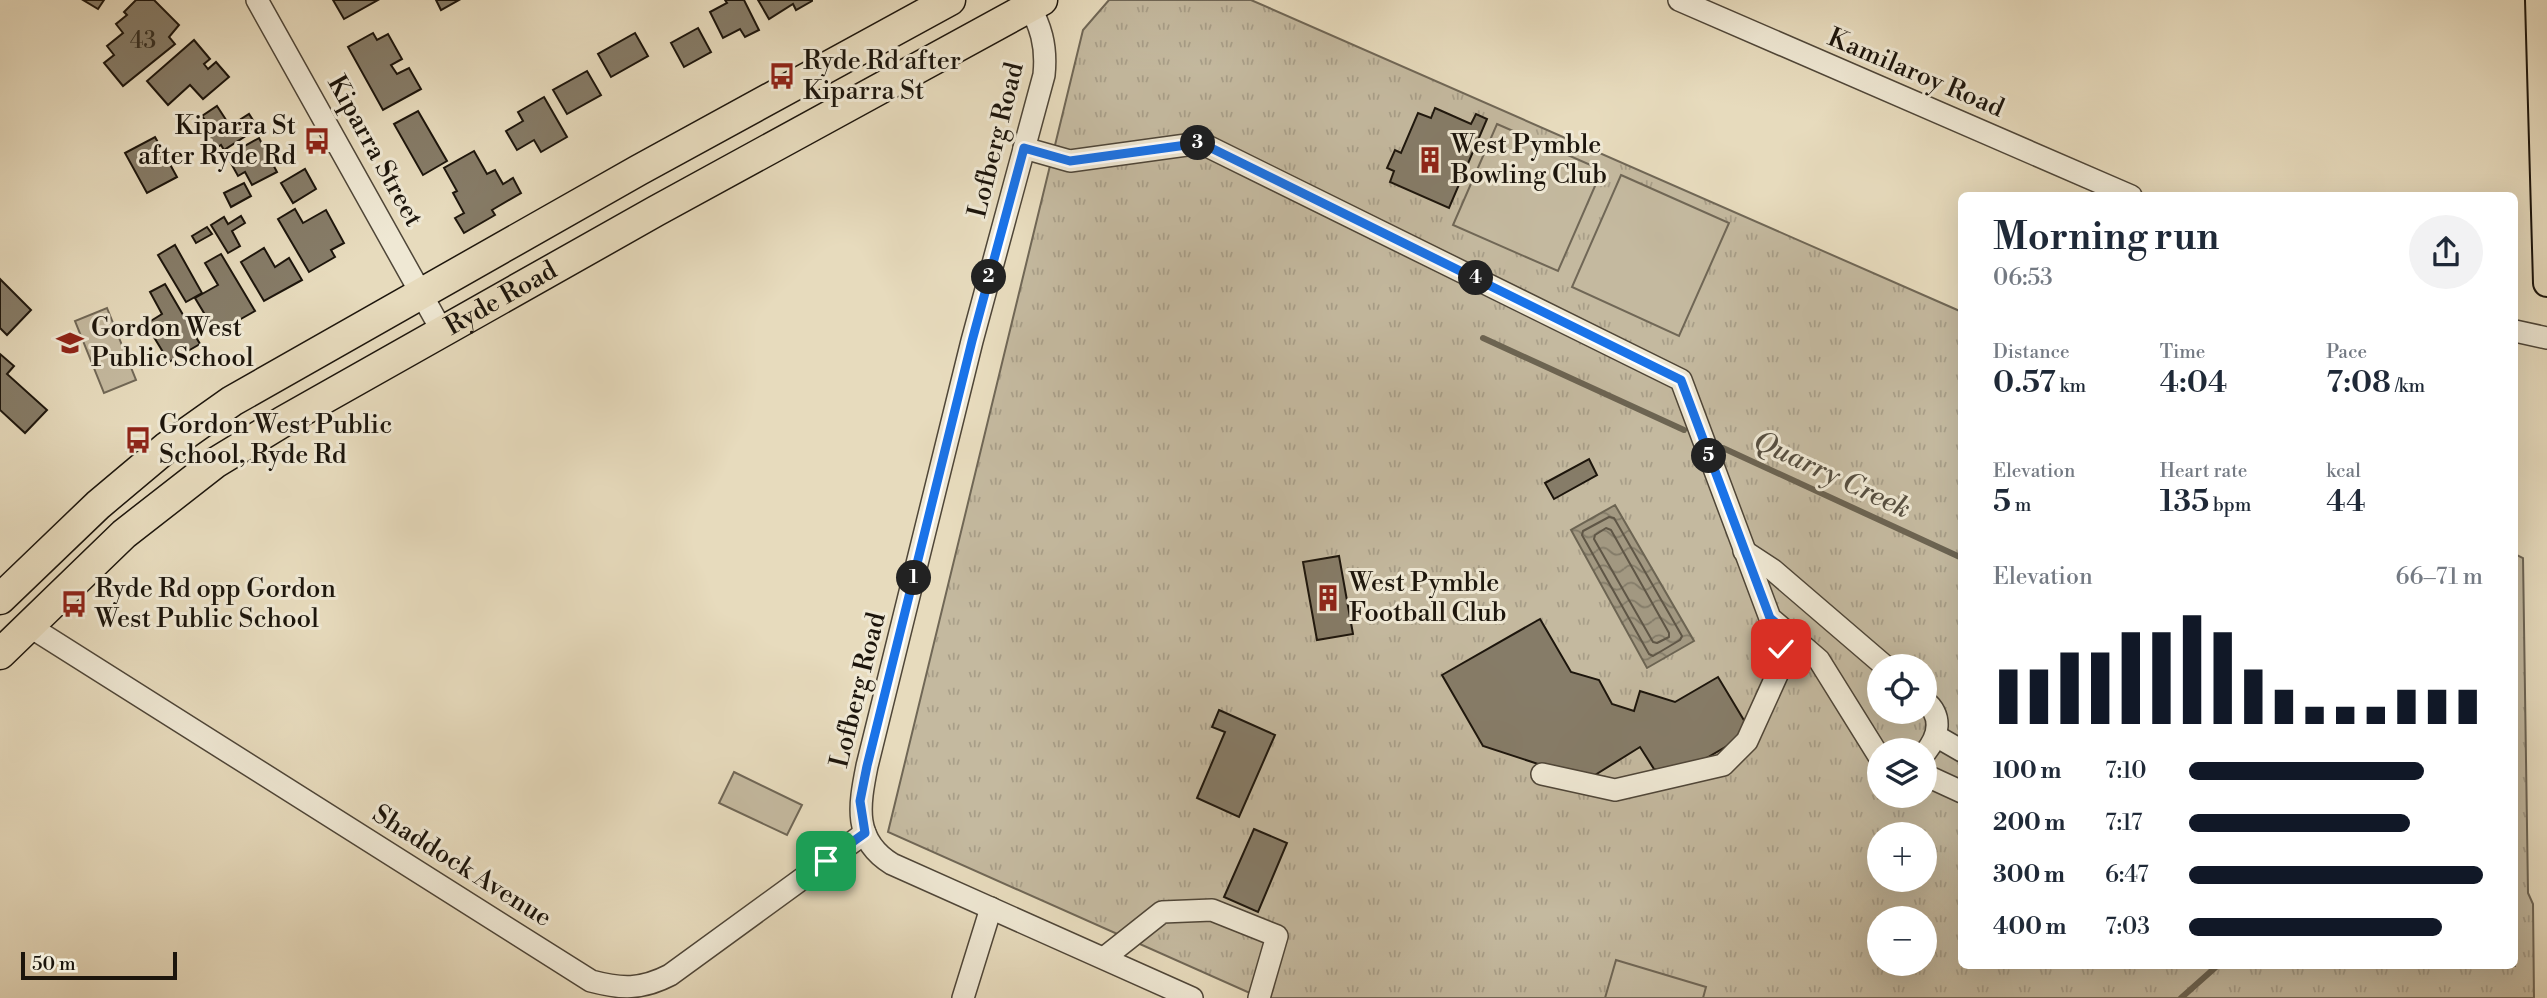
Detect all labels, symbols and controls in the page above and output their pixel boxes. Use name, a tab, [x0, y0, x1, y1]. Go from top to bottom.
street label: Kamilaroy Road	[1823, 21, 2009, 125]
house number: 43	[130, 27, 156, 55]
place label: Ryde Rd after Kiparra St	[803, 45, 961, 107]
street label: Lofberg Road	[961, 59, 1031, 221]
bus stop icon: Ryde Rd after Kiparra St	[767, 61, 797, 91]
street label: Kiparra Street	[320, 70, 430, 232]
place label: Kiparra St after Ryde Rd	[138, 110, 296, 172]
pin: 3	[1180, 125, 1216, 160]
bus stop icon: Kiparra St after Ryde Rd	[302, 126, 332, 156]
place label: West Pymble Bowling Club	[1450, 129, 1607, 191]
text: 3	[1192, 130, 1203, 154]
building icon: West Pymble Bowling Club	[1415, 145, 1445, 175]
text: Morning run	[1993, 214, 2219, 261]
button: share	[2409, 215, 2483, 289]
street label: Ryde Road	[439, 254, 563, 343]
pin: 2	[972, 260, 1006, 294]
pin: 4	[1458, 260, 1494, 296]
text: 2	[983, 264, 994, 288]
text: 06:53	[1993, 264, 2053, 292]
text: 4	[1469, 265, 1482, 289]
place label: Gordon West Public School	[91, 312, 254, 374]
school or university icon: Gordon West Public School	[55, 328, 85, 358]
text: Distance	[1993, 340, 2070, 364]
text: Time	[2160, 340, 2205, 364]
text: Pace	[2326, 340, 2367, 364]
text: 0.57	[1993, 364, 2056, 402]
text: 4:04	[2160, 364, 2227, 402]
text: 7:08	[2326, 364, 2391, 402]
text: km	[2056, 374, 2086, 398]
text: /km	[2391, 374, 2425, 398]
place label: Gordon West Public School, Ryde Rd	[159, 409, 392, 471]
water label: Quarry Creek	[1748, 423, 1916, 527]
bus stop icon: Gordon West Public School, Ryde Rd	[123, 425, 153, 455]
pin: 5	[1692, 438, 1726, 474]
text: 5	[1703, 443, 1714, 467]
text: Elevation	[1993, 459, 2075, 483]
text: Heart rate	[2160, 459, 2247, 483]
text: kcal	[2326, 459, 2361, 483]
text: 5	[1993, 483, 2011, 521]
text: 135	[2160, 483, 2209, 521]
text: 44	[2326, 483, 2366, 521]
text: m	[2011, 493, 2031, 517]
text: bpm	[2209, 493, 2251, 517]
pin: 1	[897, 560, 932, 596]
text: Elevation	[1993, 563, 2093, 591]
text: 66–71 m	[2396, 563, 2483, 591]
text: 1	[909, 565, 918, 589]
place label: West Pymble Football Club	[1348, 567, 1507, 629]
place label: Ryde Rd opp Gordon West Public School	[94, 573, 336, 635]
building icon: West Pymble Football Club	[1313, 583, 1343, 613]
bus stop icon: Ryde Rd opp Gordon West Public School	[59, 589, 89, 619]
street label: Lofberg Road	[823, 609, 893, 771]
pin	[1751, 619, 1811, 679]
icon: check	[1762, 630, 1800, 668]
map controls	[1867, 654, 1937, 976]
button: locate	[1867, 654, 1937, 724]
button: layers	[1867, 738, 1937, 808]
text: 100 m	[1993, 757, 2061, 785]
text: 7:10	[2105, 757, 2147, 785]
street label: Shaddock Avenue	[366, 798, 558, 934]
text: 200 m	[1993, 809, 2065, 837]
text: 7:17	[2105, 809, 2142, 837]
button: +	[1867, 822, 1937, 892]
pin	[796, 831, 856, 891]
icon: arrive	[807, 842, 845, 880]
text: 300 m	[1993, 861, 2065, 889]
text: 6:47	[2105, 861, 2149, 889]
button: −	[1867, 906, 1937, 976]
text: 400 m	[1993, 913, 2066, 941]
text: 7:03	[2105, 913, 2150, 941]
scale bar	[21, 949, 177, 981]
text: 50 m	[32, 952, 76, 976]

